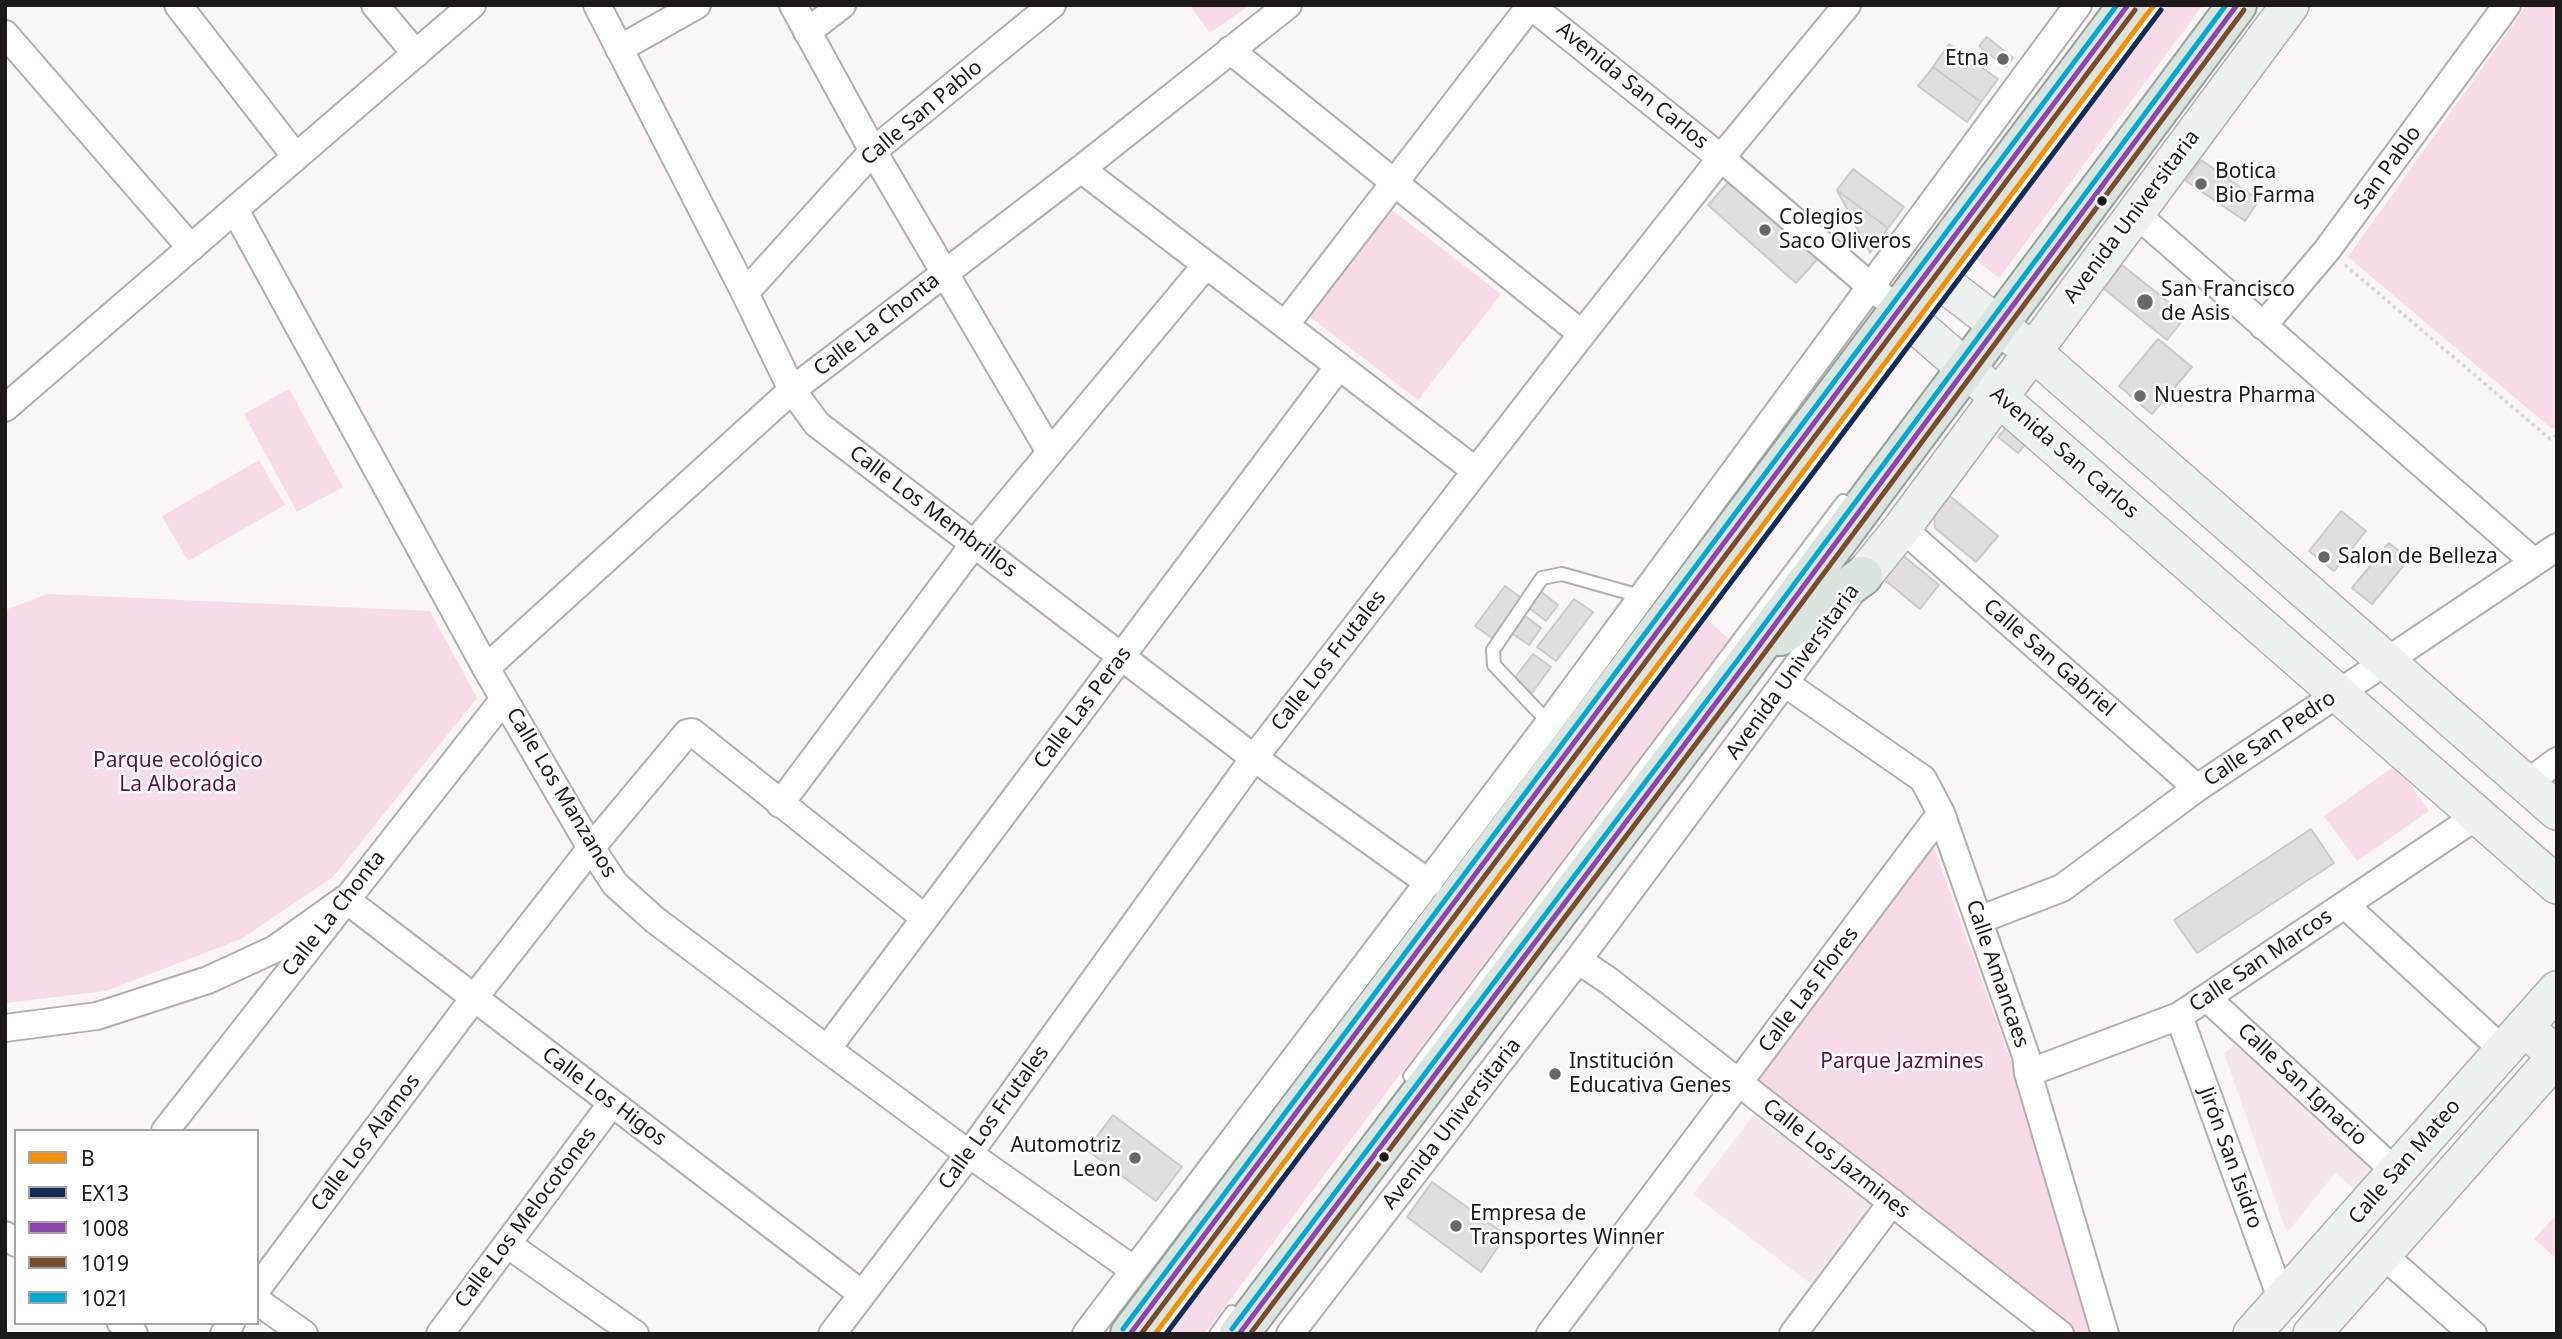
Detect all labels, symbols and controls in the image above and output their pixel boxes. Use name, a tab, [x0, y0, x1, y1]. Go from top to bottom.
street label: Avenida San Carlos	[1551, 17, 1713, 155]
place label: Etna	[1945, 46, 1989, 72]
marker: Etna	[1995, 51, 2011, 67]
street label: Calle San Pablo	[856, 55, 988, 171]
street label: San Pablo	[2349, 121, 2427, 215]
street label: Avenida Universitaria	[2059, 126, 2205, 308]
place label: Botica Bio Farma	[2215, 159, 2315, 209]
marker: Botica Bio Farma	[2193, 176, 2209, 192]
unlabelled marker	[2095, 194, 2109, 208]
place label: Colegios Saco Oliveros	[1779, 205, 1911, 255]
marker: Colegios Saco Oliveros	[1757, 222, 1773, 238]
street label: Calle La Chonta	[809, 268, 945, 382]
place label: San Francisco de Asis	[2161, 277, 2295, 327]
marker: San Francisco de Asis	[2135, 292, 2155, 312]
street label: Avenida San Carlos	[1985, 382, 2143, 524]
place label: Nuestra Pharma	[2154, 383, 2315, 409]
marker: Nuestra Pharma	[2132, 388, 2148, 404]
street label: Calle Los Membrillos	[844, 441, 1022, 583]
place label: Salon de Belleza	[2338, 544, 2498, 570]
marker: Salon de Belleza	[2316, 549, 2332, 565]
street label: Avenida Universitaria	[1721, 580, 1865, 764]
street label: Calle Los Frutales	[1266, 586, 1392, 736]
street label: Calle San Gabriel	[1978, 594, 2120, 722]
street label: Calle Las Peras	[1029, 642, 1137, 774]
street label: Calle San Pedro	[2199, 686, 2341, 792]
street label: Calle Los Manzanos	[500, 704, 622, 882]
park label: Parque ecológico La Alborada	[93, 748, 263, 798]
street label: Calle La Chonta	[277, 846, 391, 982]
street label: Calle Amancaes	[1960, 897, 2034, 1051]
street label: Calle San Marcos	[2185, 904, 2337, 1018]
street label: Calle Las Flores	[1754, 922, 1864, 1058]
street label: Calle San Ignacio	[2232, 1019, 2372, 1151]
street label: Avenida Universitaria	[1377, 1033, 1527, 1215]
street label: Calle Los Frutales	[933, 1041, 1055, 1195]
street label: Calle Los Higos	[537, 1042, 671, 1152]
place label: Institución Educativa Genes	[1569, 1049, 1731, 1099]
park label: Parque Jazmines	[1820, 1049, 1984, 1075]
marker: Institución Educativa Genes	[1547, 1066, 1563, 1082]
street label: Calle Los Alamos	[306, 1069, 426, 1217]
street label: Jirón San Isidro	[2193, 1084, 2267, 1232]
street label: Calle Los Jazmines	[1757, 1094, 1915, 1224]
street label: Calle San Mateo	[2344, 1094, 2466, 1230]
street label: Calle Los Melocotones	[450, 1123, 602, 1313]
legend	[14, 1129, 259, 1325]
place label: Automotriz Leon	[1010, 1133, 1121, 1183]
text: B	[81, 1144, 95, 1172]
marker: Automotriz Leon	[1127, 1150, 1143, 1166]
unlabelled marker	[1377, 1150, 1391, 1164]
text: EX13	[81, 1179, 129, 1207]
place label: Empresa de Transportes Winner	[1470, 1201, 1664, 1251]
text: 1008	[81, 1214, 129, 1242]
marker: Empresa de Transportes Winner	[1448, 1218, 1464, 1234]
text: 1019	[81, 1249, 129, 1277]
text: 1021	[81, 1284, 129, 1312]

